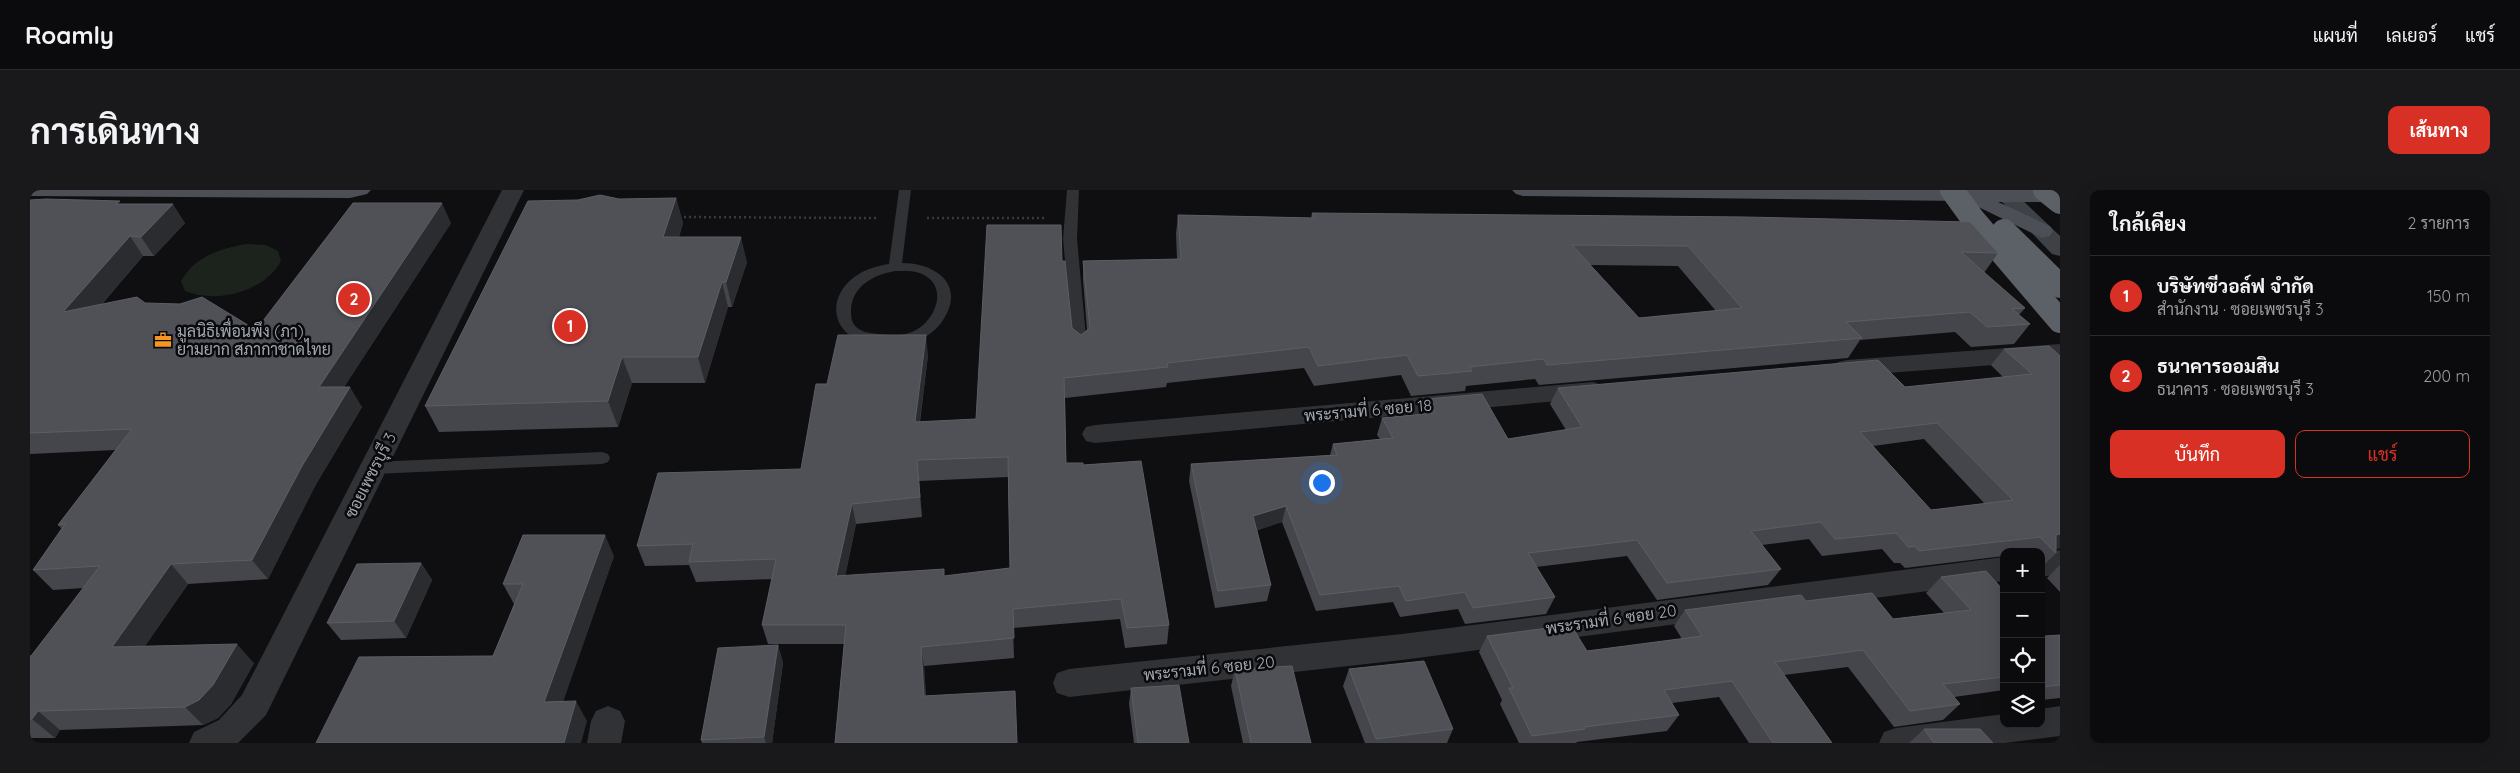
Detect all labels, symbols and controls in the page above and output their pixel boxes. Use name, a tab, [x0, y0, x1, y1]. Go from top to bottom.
text: Roamly	[25, 20, 114, 50]
text: แผนที่	[2313, 24, 2358, 47]
text: เลเยอร์	[2386, 24, 2437, 47]
text: แชร์	[2465, 24, 2495, 47]
button: เส้นทาง	[2388, 106, 2490, 154]
text: การเดินทาง	[30, 109, 200, 153]
text: ใกล้เคียง	[2110, 210, 2186, 236]
text: 2 รายการ	[2407, 213, 2470, 233]
text: บริษัทซีวอล์ฟ จำกัด	[2157, 274, 2314, 298]
pin: 2	[338, 280, 370, 318]
text: 1	[2123, 286, 2129, 306]
text: 150 m	[2427, 286, 2470, 306]
text: สำนักงาน · ซอยเพชรบุรี 3	[2157, 299, 2324, 319]
pin: 1	[554, 307, 586, 345]
place label: มูลนิธิเพื่อนพึง (ภา) ยามยาก สภากาชาดไทย	[177, 317, 331, 359]
office icon: มูลนิธิเพื่อนพึง (ภา) ยามยาก สภากาชาดไทย	[153, 330, 173, 350]
text: ธนาคารออมสิน	[2157, 354, 2280, 378]
text: 2	[2121, 366, 2131, 386]
text: 200 m	[2423, 366, 2470, 386]
text: ธนาคาร · ซอยเพชรบุรี 3	[2157, 379, 2314, 399]
street label: พระรามที่ 6 ซอย 18	[1303, 390, 1433, 426]
street label: ซอยเพชรบุรี 3	[339, 429, 402, 522]
button: บันทึก	[2110, 430, 2285, 478]
button: แชร์	[2295, 430, 2470, 478]
your location	[1309, 470, 1335, 496]
map controls	[2000, 548, 2045, 728]
button: +	[2000, 548, 2045, 593]
button: −	[2000, 593, 2045, 638]
street label: พระรามที่ 6 ซอย 20	[1544, 596, 1678, 638]
button: locate	[2000, 638, 2045, 683]
street label: พระรามที่ 6 ซอย 20	[1142, 647, 1276, 685]
button: layers	[2000, 683, 2045, 728]

